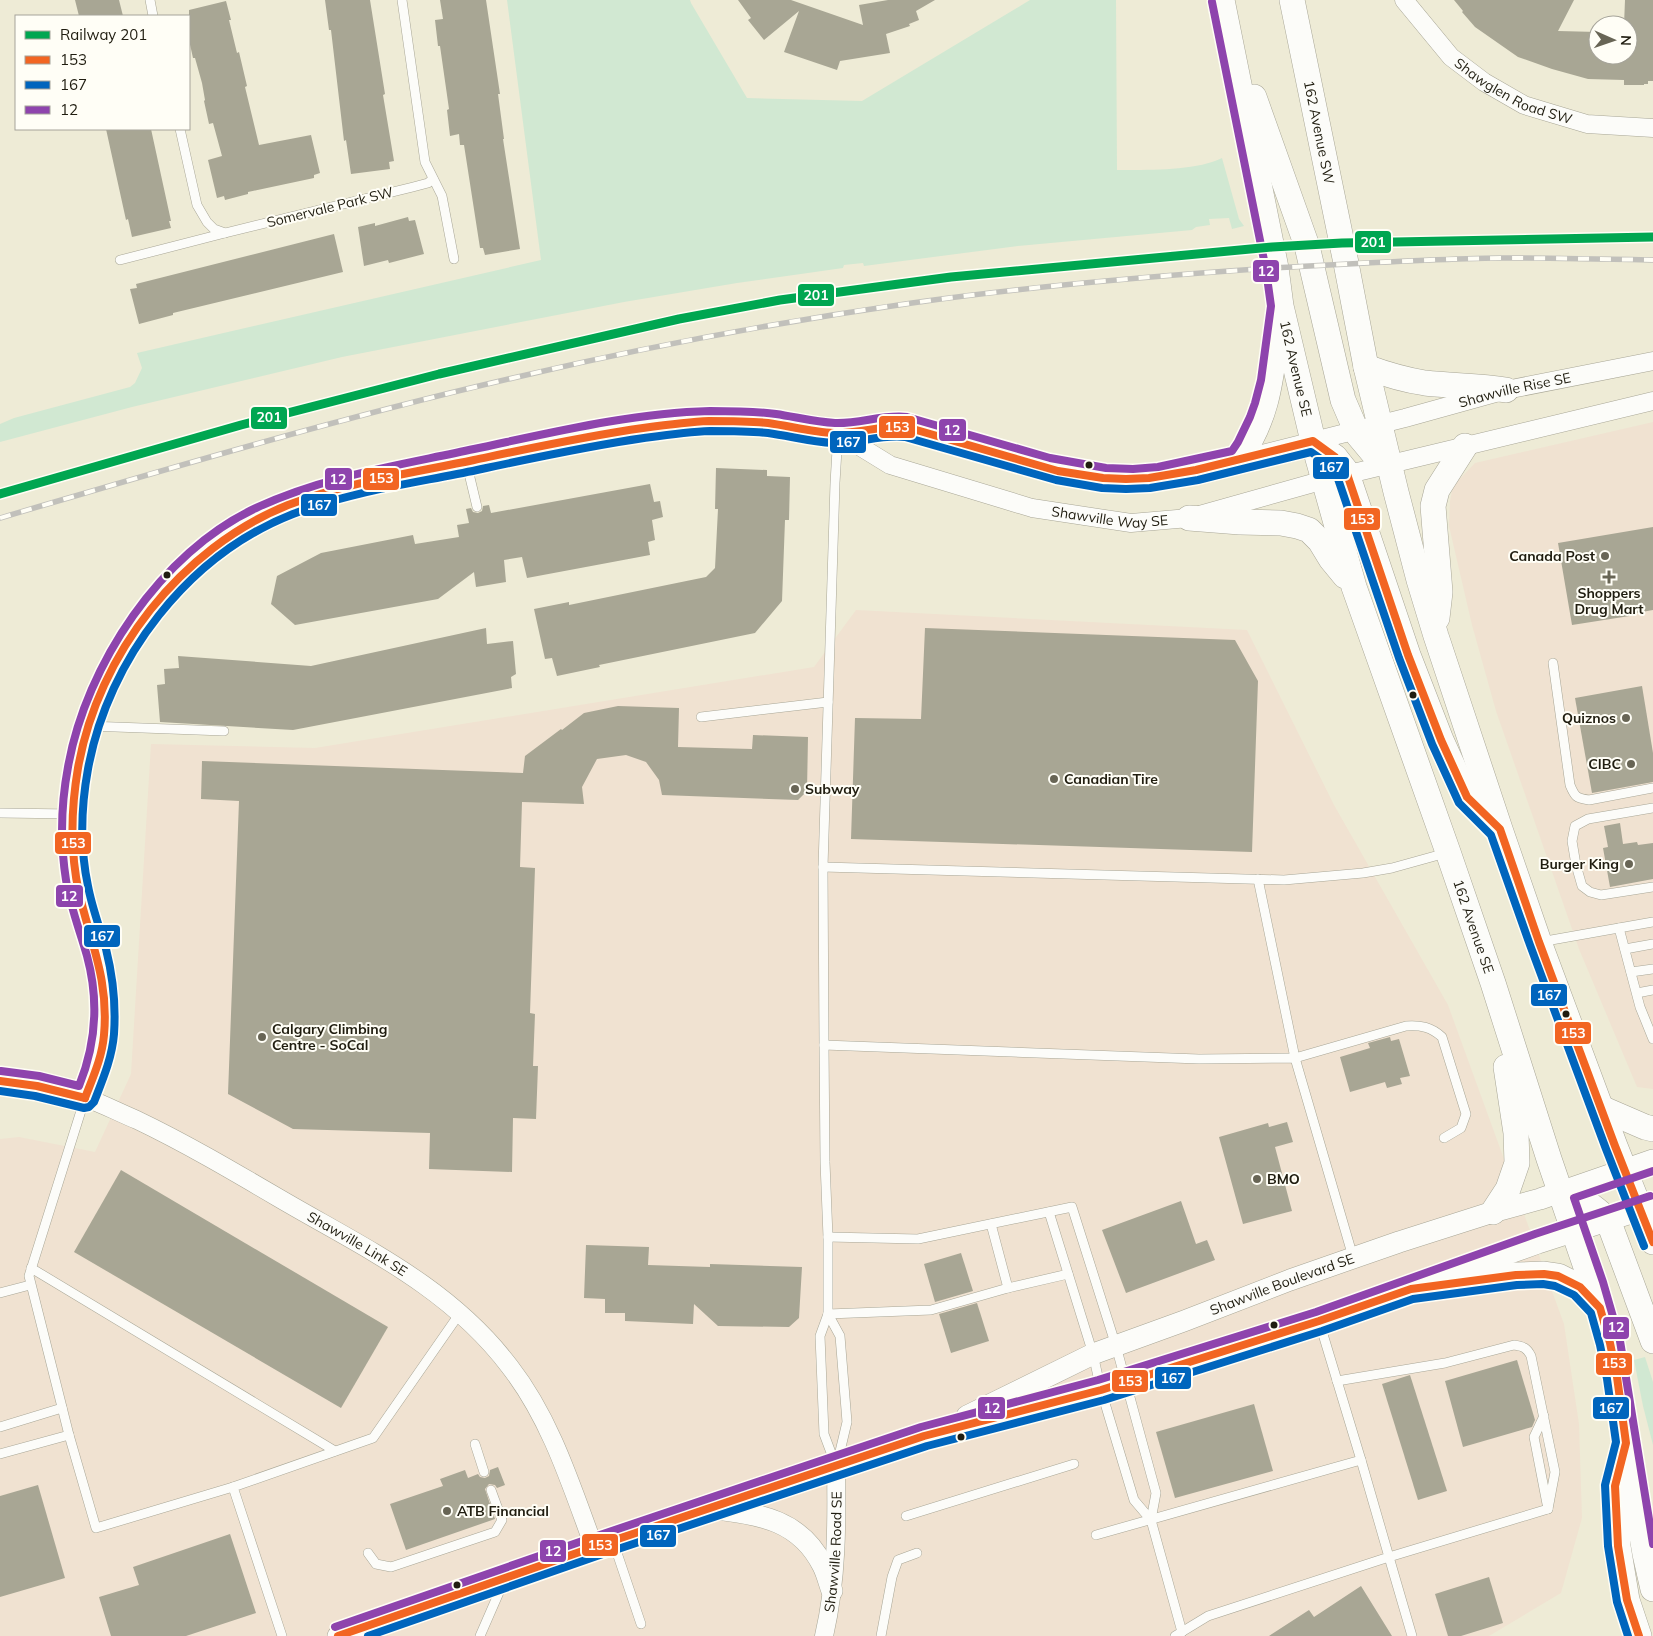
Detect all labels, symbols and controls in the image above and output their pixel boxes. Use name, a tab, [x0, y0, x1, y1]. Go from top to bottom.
legend	[15, 15, 190, 130]
north arrow	[1588, 15, 1638, 65]
text: Railway 201	[60, 25, 147, 44]
text: N	[1617, 35, 1635, 46]
text: 153	[60, 50, 87, 69]
street label: Shawglen Road SW	[1451, 54, 1575, 128]
text: 167	[60, 75, 87, 94]
street label: 162 Avenue SW	[1300, 79, 1339, 186]
text: 12	[60, 100, 78, 119]
street label: Somervale Park SW	[265, 182, 396, 231]
line badge: 201	[1354, 230, 1392, 254]
text: 201	[1360, 233, 1386, 251]
line badge: 12	[1252, 259, 1280, 283]
text: 12	[1258, 262, 1274, 280]
line badge: 201	[797, 283, 835, 307]
text: 201	[803, 286, 829, 304]
street label: 162 Avenue SE	[1276, 319, 1316, 418]
street label: Shawville Rise SE	[1457, 368, 1572, 412]
line badge: 201	[250, 406, 288, 430]
text: 201	[256, 408, 282, 426]
line badge: 153	[878, 415, 916, 439]
text: 153	[884, 418, 910, 436]
line badge: 12	[938, 418, 967, 442]
text: 12	[944, 421, 960, 439]
line badge: 167	[829, 430, 867, 454]
text: 167	[835, 433, 861, 451]
line badge: 167	[1312, 456, 1350, 480]
text: 167	[1318, 458, 1344, 476]
unlabelled marker	[1084, 460, 1094, 470]
line badge: 12	[324, 467, 353, 491]
line badge: 153	[362, 467, 400, 491]
text: 153	[368, 469, 394, 487]
text: 12	[330, 470, 346, 488]
line badge: 167	[300, 493, 338, 517]
text: 167	[306, 496, 332, 514]
street label: Shawville Way SE	[1050, 502, 1169, 532]
line badge: 153	[1343, 507, 1381, 531]
text: 153	[1349, 510, 1375, 528]
place label: Canada Post	[1509, 547, 1596, 565]
marker: Canada Post	[1599, 550, 1611, 562]
unlabelled marker	[162, 570, 172, 580]
marker: Shoppers Drug Mart	[1603, 571, 1615, 583]
place label: Shoppers Drug Mart	[1574, 584, 1644, 618]
unlabelled marker	[1408, 690, 1418, 700]
place label: Quiznos	[1562, 709, 1616, 727]
marker: Quiznos	[1620, 712, 1632, 724]
place label: CIBC	[1588, 755, 1621, 773]
marker: CIBC	[1625, 758, 1637, 770]
place label: Canadian Tire	[1064, 770, 1158, 788]
marker: Canadian Tire	[1048, 773, 1060, 785]
place label: Subway	[805, 780, 860, 798]
marker: Subway	[789, 783, 801, 795]
line badge: 153	[54, 831, 92, 855]
text: 153	[60, 834, 86, 852]
place label: Burger King	[1540, 855, 1619, 873]
marker: Burger King	[1623, 858, 1635, 870]
street label: 162 Avenue SE	[1449, 877, 1498, 976]
line badge: 12	[55, 884, 84, 908]
text: 12	[61, 887, 77, 905]
line badge: 167	[83, 924, 121, 948]
text: 167	[89, 927, 115, 945]
line badge: 167	[1530, 983, 1568, 1007]
text: 167	[1536, 986, 1562, 1004]
unlabelled marker	[1561, 1009, 1571, 1019]
place label: Calgary Climbing Centre - SoCal	[272, 1020, 387, 1054]
line badge: 153	[1554, 1021, 1592, 1045]
text: 153	[1560, 1024, 1586, 1042]
marker: Calgary Climbing Centre - SoCal	[256, 1031, 268, 1043]
place label: BMO	[1267, 1170, 1300, 1188]
marker: BMO	[1251, 1173, 1263, 1185]
street label: Shawville Link SE	[304, 1207, 411, 1280]
street label: Shawville Boulevard SE	[1207, 1249, 1357, 1319]
line badge: 12	[1602, 1316, 1630, 1340]
text: 12	[1608, 1318, 1624, 1336]
unlabelled marker	[1269, 1320, 1279, 1330]
line badge: 153	[1595, 1352, 1633, 1376]
text: 153	[1601, 1354, 1627, 1372]
line badge: 167	[1154, 1366, 1192, 1390]
line badge: 153	[1111, 1369, 1149, 1393]
text: 167	[1160, 1369, 1186, 1387]
text: 153	[1117, 1372, 1143, 1390]
line badge: 12	[977, 1396, 1006, 1420]
line badge: 167	[1592, 1396, 1630, 1420]
text: 12	[984, 1399, 1000, 1417]
text: 167	[1598, 1399, 1624, 1417]
unlabelled marker	[956, 1432, 966, 1442]
street label: Shawville Road SE	[820, 1491, 845, 1614]
place label: ATB Financial	[457, 1502, 549, 1520]
marker: ATB Financial	[441, 1505, 453, 1517]
line badge: 167	[639, 1524, 677, 1548]
text: 167	[645, 1526, 671, 1544]
line badge: 153	[581, 1533, 619, 1557]
text: 153	[587, 1536, 613, 1554]
line badge: 12	[539, 1539, 567, 1563]
text: 12	[545, 1542, 561, 1560]
unlabelled marker	[452, 1580, 462, 1590]

